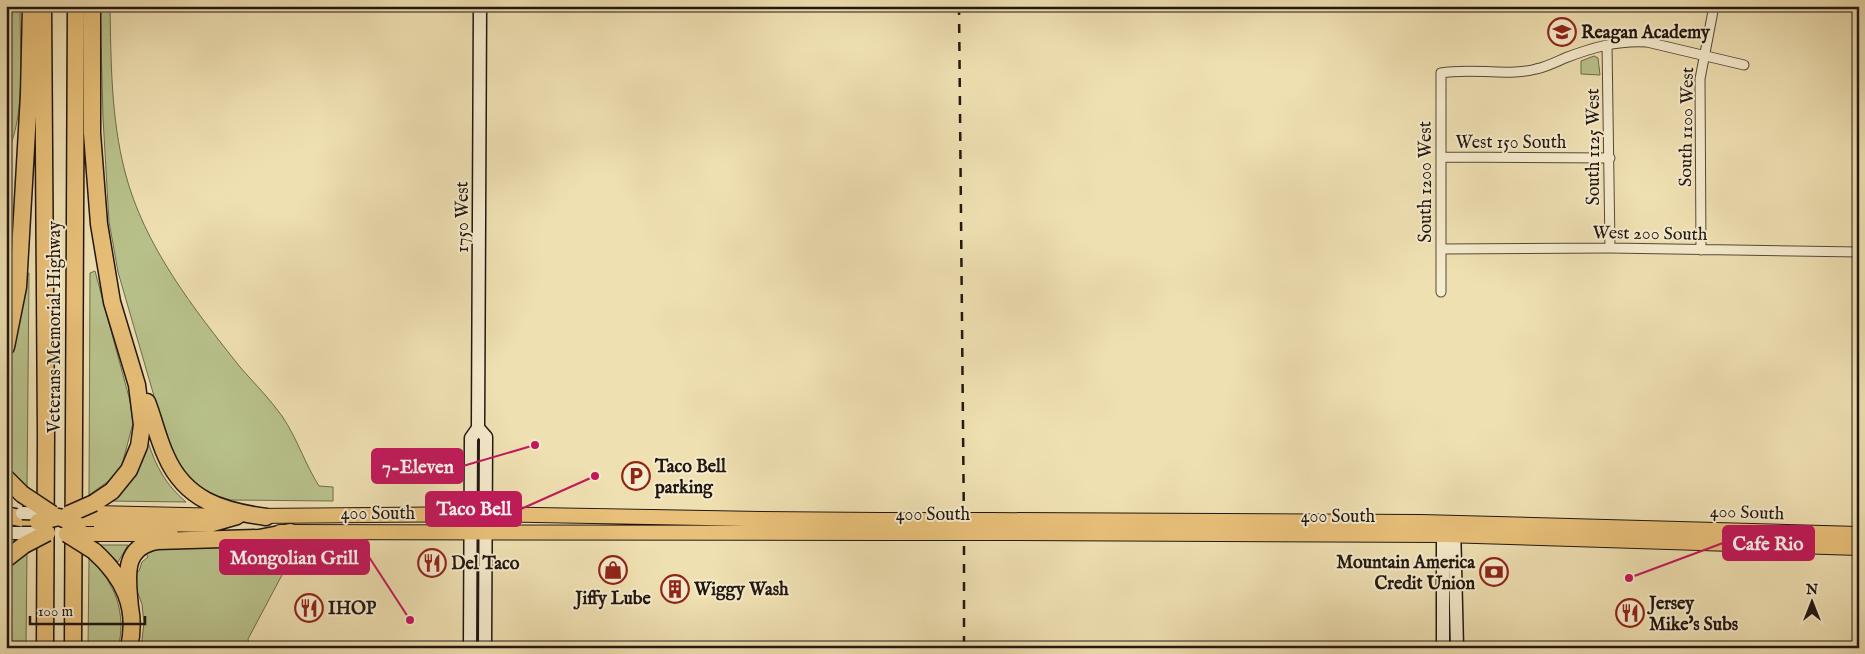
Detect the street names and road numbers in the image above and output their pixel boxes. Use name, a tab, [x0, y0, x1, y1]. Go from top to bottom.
street label: South 1100 West	[1675, 67, 1700, 187]
street label: South 1125 West	[1583, 88, 1606, 206]
street label: South 1200 West	[1415, 121, 1438, 243]
street label: West 150 South	[1456, 132, 1567, 155]
street label: 1750 West	[452, 181, 475, 253]
street label: Veterans Memorial Highway	[44, 221, 67, 434]
street label: West 200 South	[1592, 222, 1708, 247]
street label: 400 South	[1709, 501, 1785, 526]
street label: 400 South	[341, 503, 416, 526]
street label: 400 South	[896, 504, 971, 527]
street label: 400 South	[1301, 506, 1376, 529]

